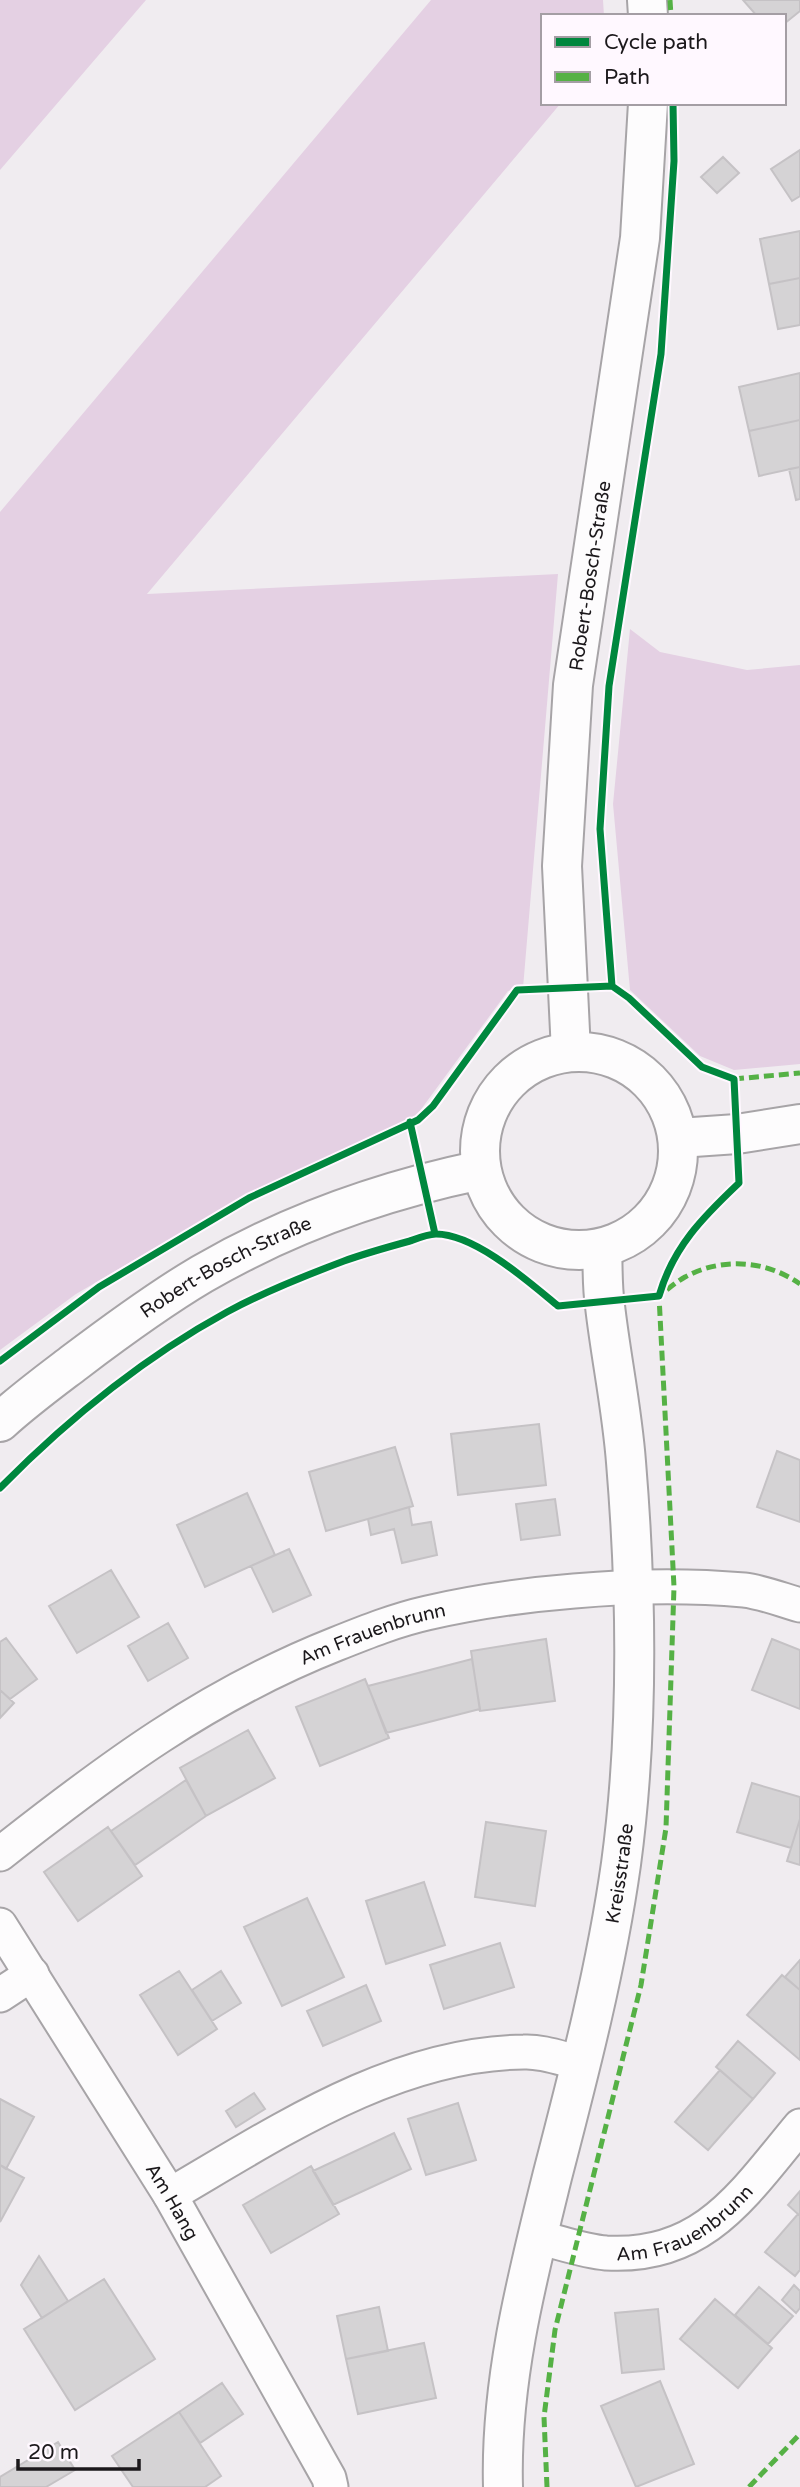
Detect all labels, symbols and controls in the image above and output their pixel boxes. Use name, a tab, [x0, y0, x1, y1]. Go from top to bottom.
legend	[541, 14, 786, 105]
text: Cycle path	[604, 30, 708, 55]
text: Path	[604, 65, 650, 90]
street label: Robert-Bosch-Straße	[565, 479, 615, 672]
street label: Robert-Bosch-Straße	[136, 1212, 315, 1323]
street label: Am Frauenbrunn	[296, 1599, 448, 1670]
street label: Kreisstraße	[602, 1822, 638, 1925]
street label: Am Hang	[141, 2160, 203, 2244]
street label: Am Frauenbrunn	[616, 2181, 758, 2266]
scale bar	[18, 2428, 138, 2472]
text: 20 m	[28, 2440, 79, 2465]

